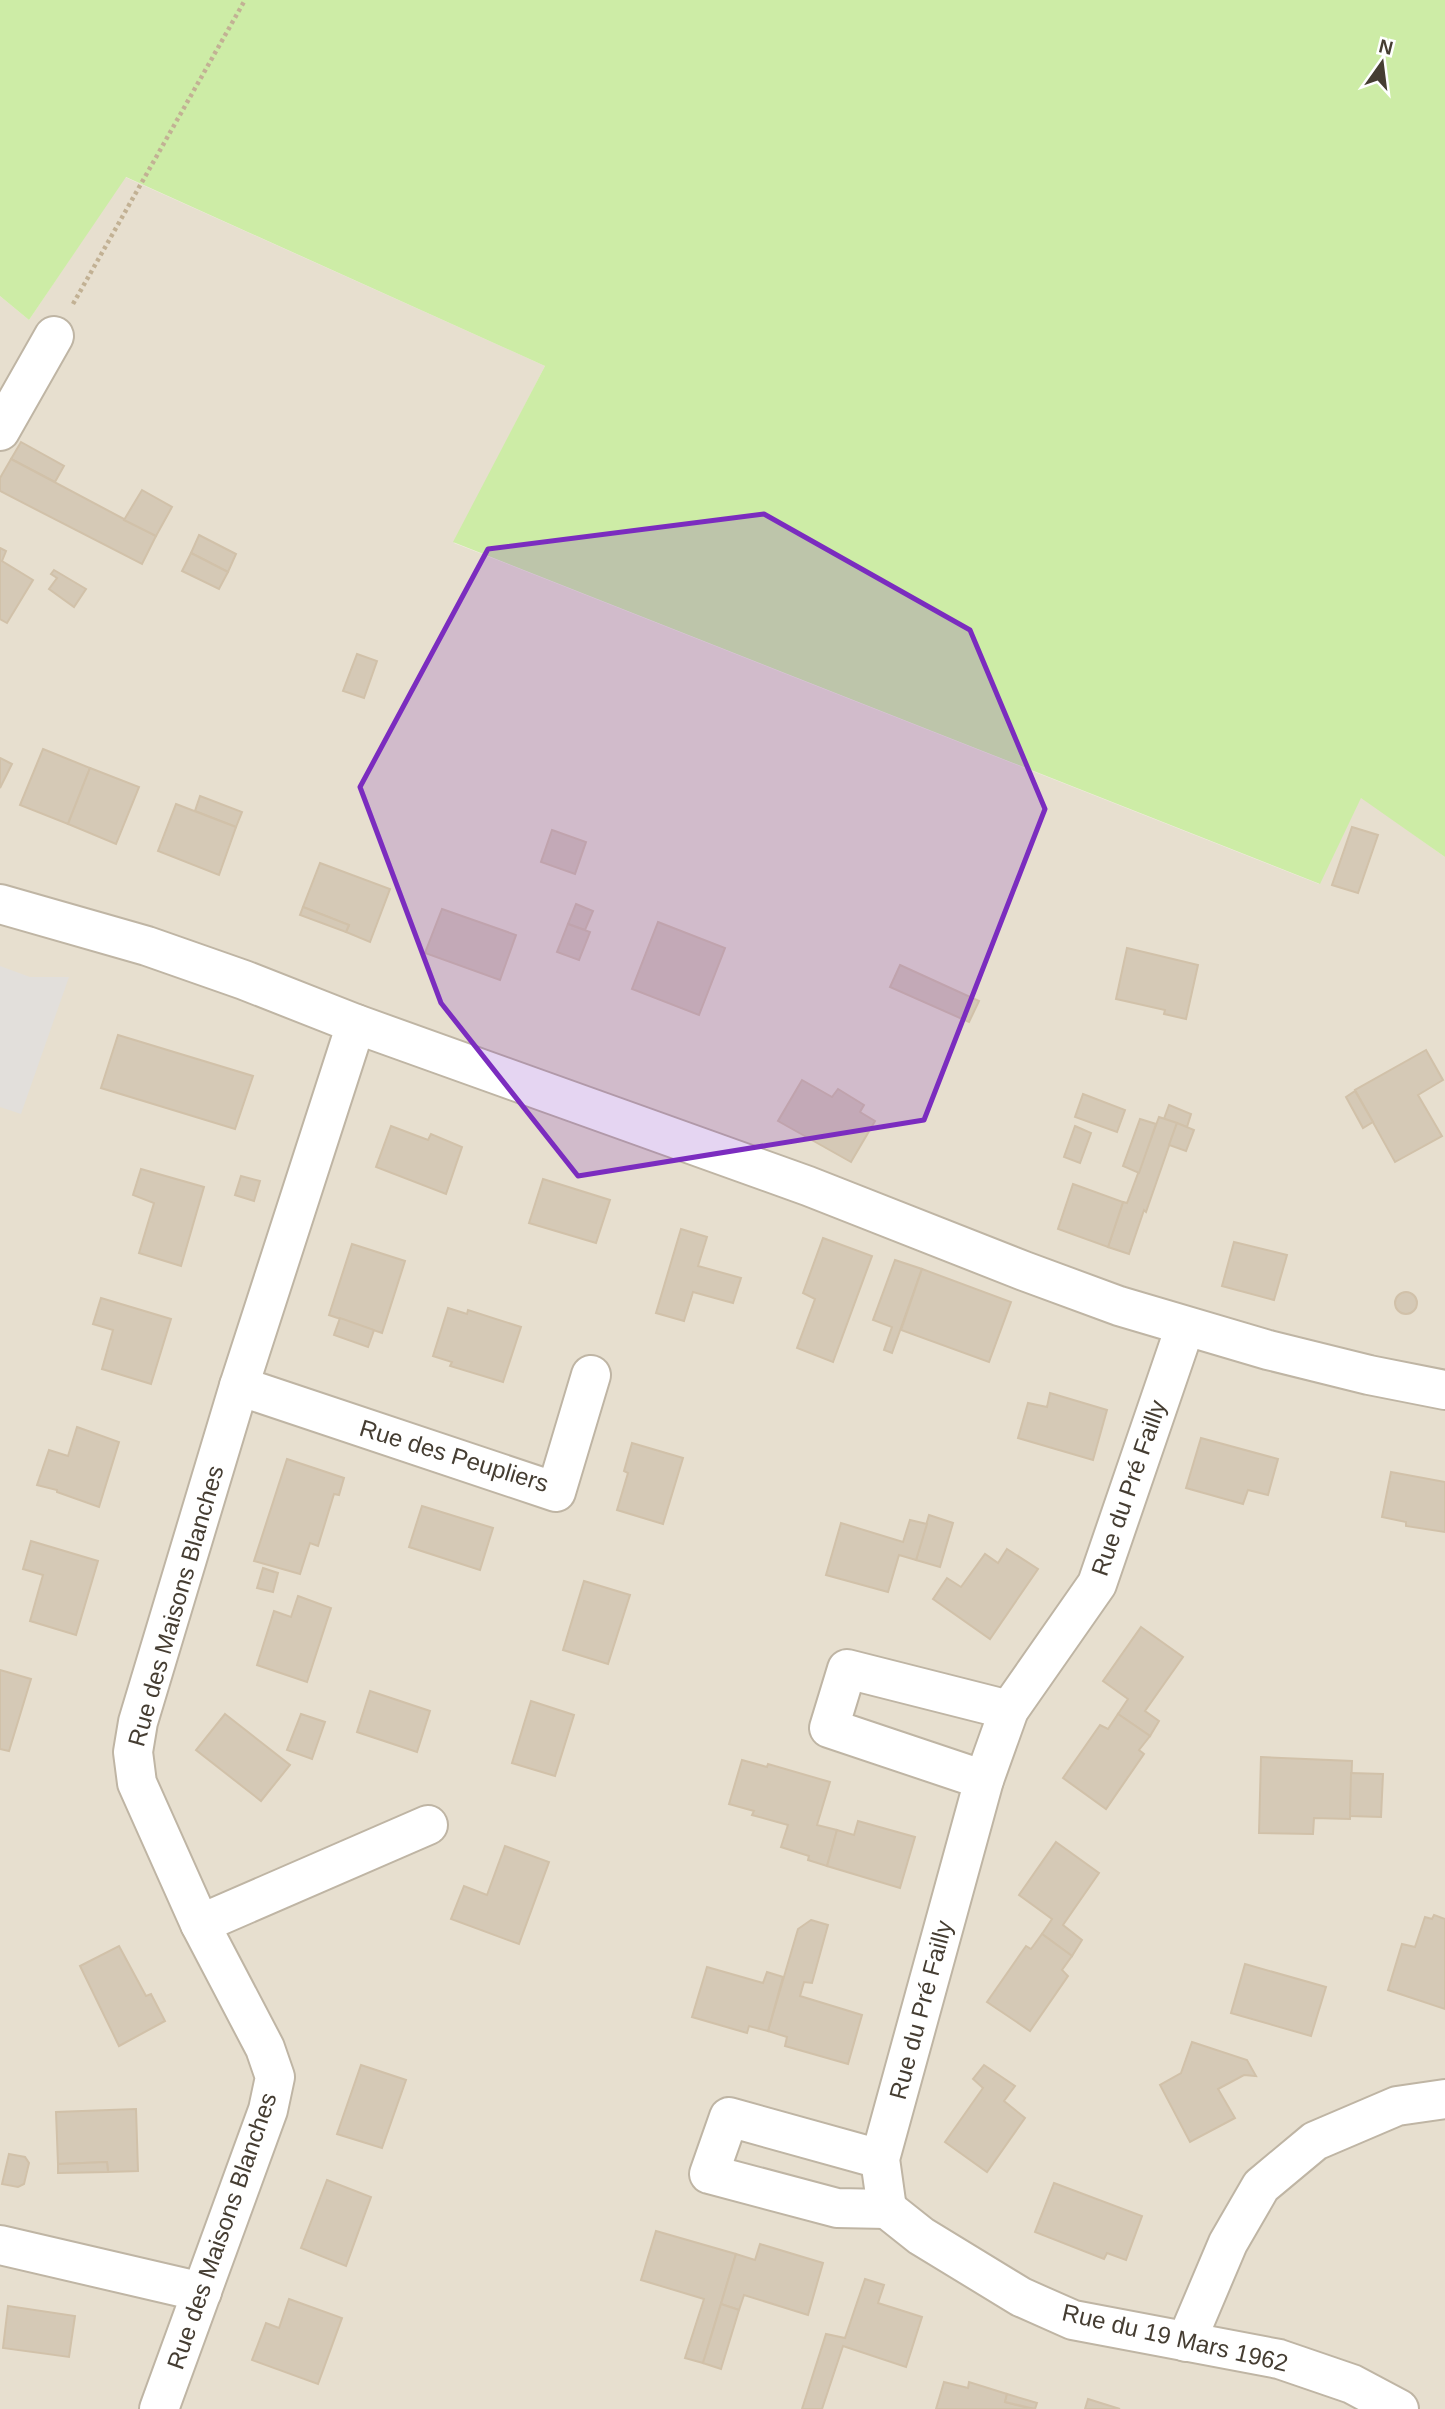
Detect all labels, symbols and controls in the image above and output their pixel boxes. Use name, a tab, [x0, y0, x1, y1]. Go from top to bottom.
north arrow	[1347, 28, 1417, 98]
text: N	[1377, 35, 1395, 59]
street label: Rue du Pré Failly	[1086, 1396, 1171, 1579]
street label: Rue des Peupliers	[356, 1414, 552, 1497]
street label: Rue des Maisons Blanches	[122, 1462, 229, 1749]
street label: Rue du Pré Failly	[884, 1917, 957, 2102]
street label: Rue des Maisons Blanches	[161, 2089, 282, 2373]
street label: Rue du 19 Mars 1962	[1060, 2298, 1291, 2377]

